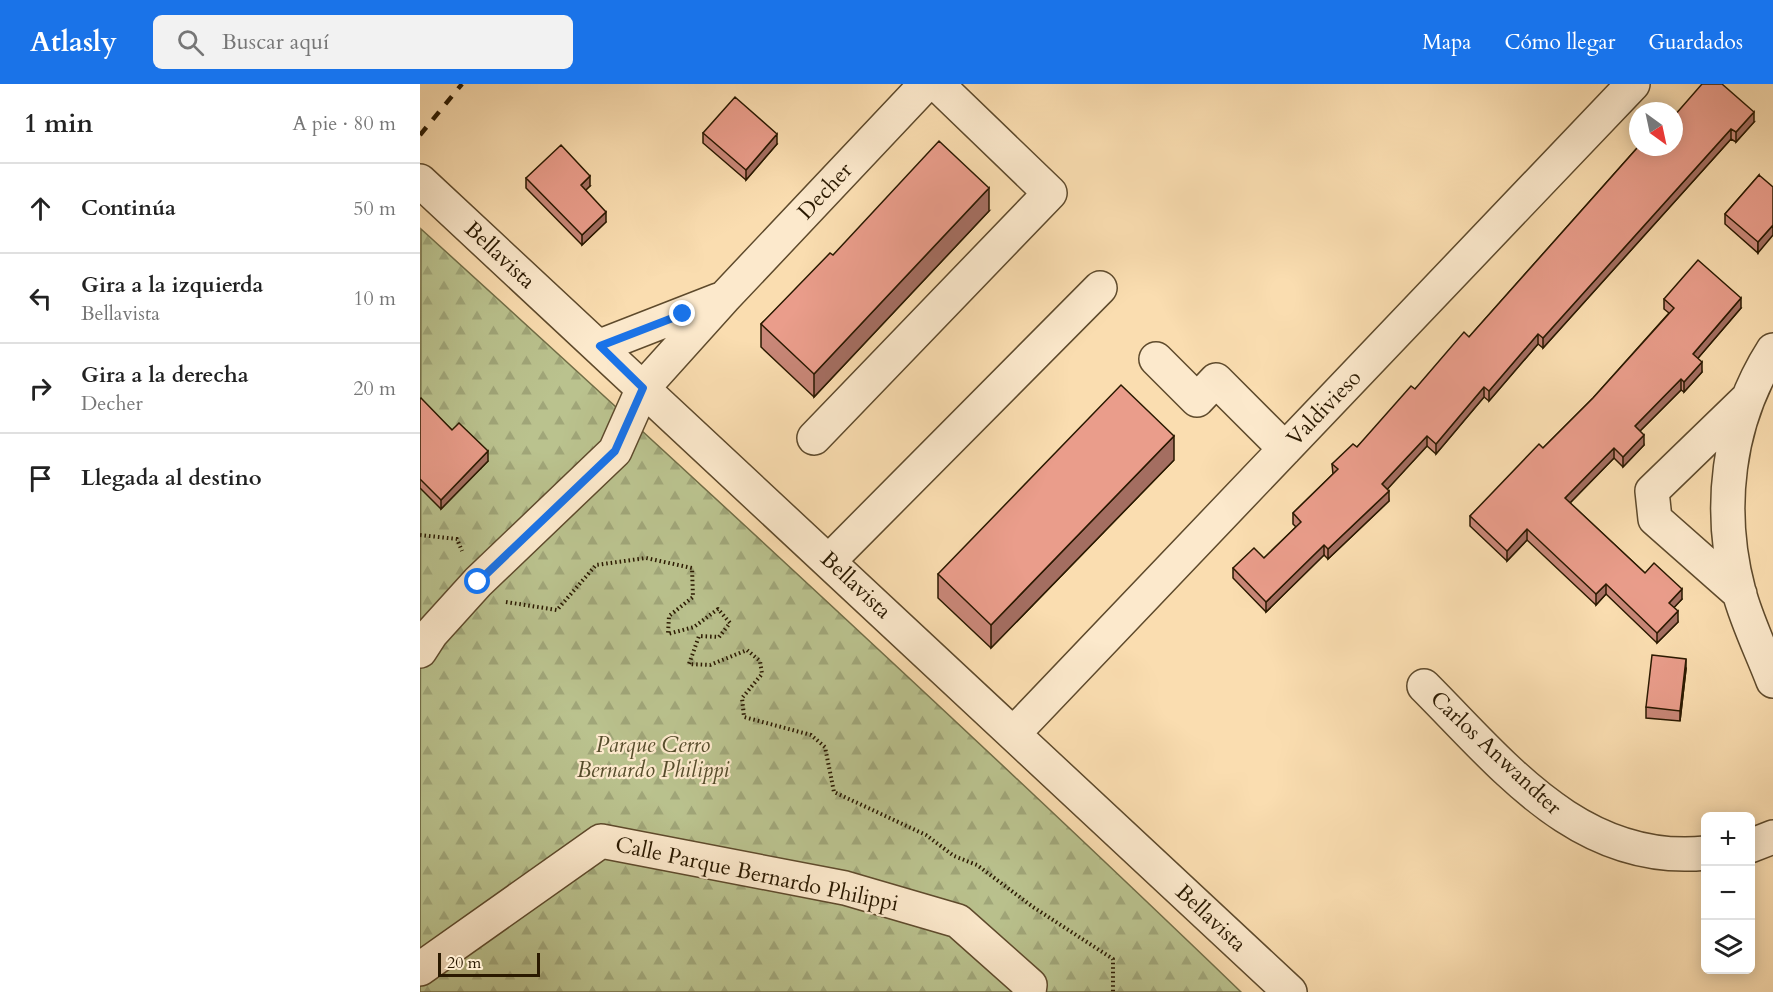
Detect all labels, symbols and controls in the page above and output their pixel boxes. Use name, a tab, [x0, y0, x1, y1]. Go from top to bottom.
search box	[153, 15, 573, 69]
text: Atlasly	[30, 23, 117, 61]
icon: search	[174, 26, 207, 59]
text: Buscar aquí	[222, 27, 329, 57]
text: Mapa	[1422, 28, 1471, 57]
text: Cómo llegar	[1504, 28, 1615, 57]
text: Guardados	[1648, 28, 1743, 57]
north arrow	[1629, 102, 1683, 156]
text: 1 min	[24, 106, 93, 141]
text: A pie · 80 m	[292, 110, 396, 137]
street label: Decher	[791, 155, 860, 226]
icon: ahead	[24, 192, 57, 225]
text: Continúa	[81, 193, 176, 223]
text: 50 m	[353, 195, 396, 222]
street label: Bellavista	[458, 214, 542, 296]
text: Gira a la izquierda	[81, 270, 264, 300]
icon: left	[24, 282, 57, 315]
text: 10 m	[353, 285, 396, 312]
text: Bellavista	[81, 300, 160, 327]
route end	[669, 300, 695, 326]
text: Gira a la derecha	[81, 360, 249, 390]
street label: Valdivieso	[1280, 363, 1368, 453]
icon: right	[24, 372, 57, 405]
text: 20 m	[353, 375, 396, 402]
text: Decher	[81, 390, 143, 417]
icon: arrive	[24, 462, 57, 495]
text: Llegada al destino	[81, 463, 262, 493]
street label: Bellavista	[814, 544, 898, 626]
route start	[464, 568, 490, 594]
street label: Carlos Anwandter	[1424, 684, 1569, 822]
park label: Parque Cerro Bernardo Philippi	[577, 730, 730, 785]
map controls	[1701, 812, 1755, 974]
button: +	[1701, 812, 1755, 866]
street label: Calle Parque Bernardo Philippi	[613, 829, 901, 919]
button: −	[1701, 866, 1755, 920]
street label: Bellavista	[1169, 877, 1253, 959]
button: layers	[1701, 920, 1755, 974]
scale bar	[438, 950, 540, 978]
text: 20 m	[447, 952, 481, 974]

